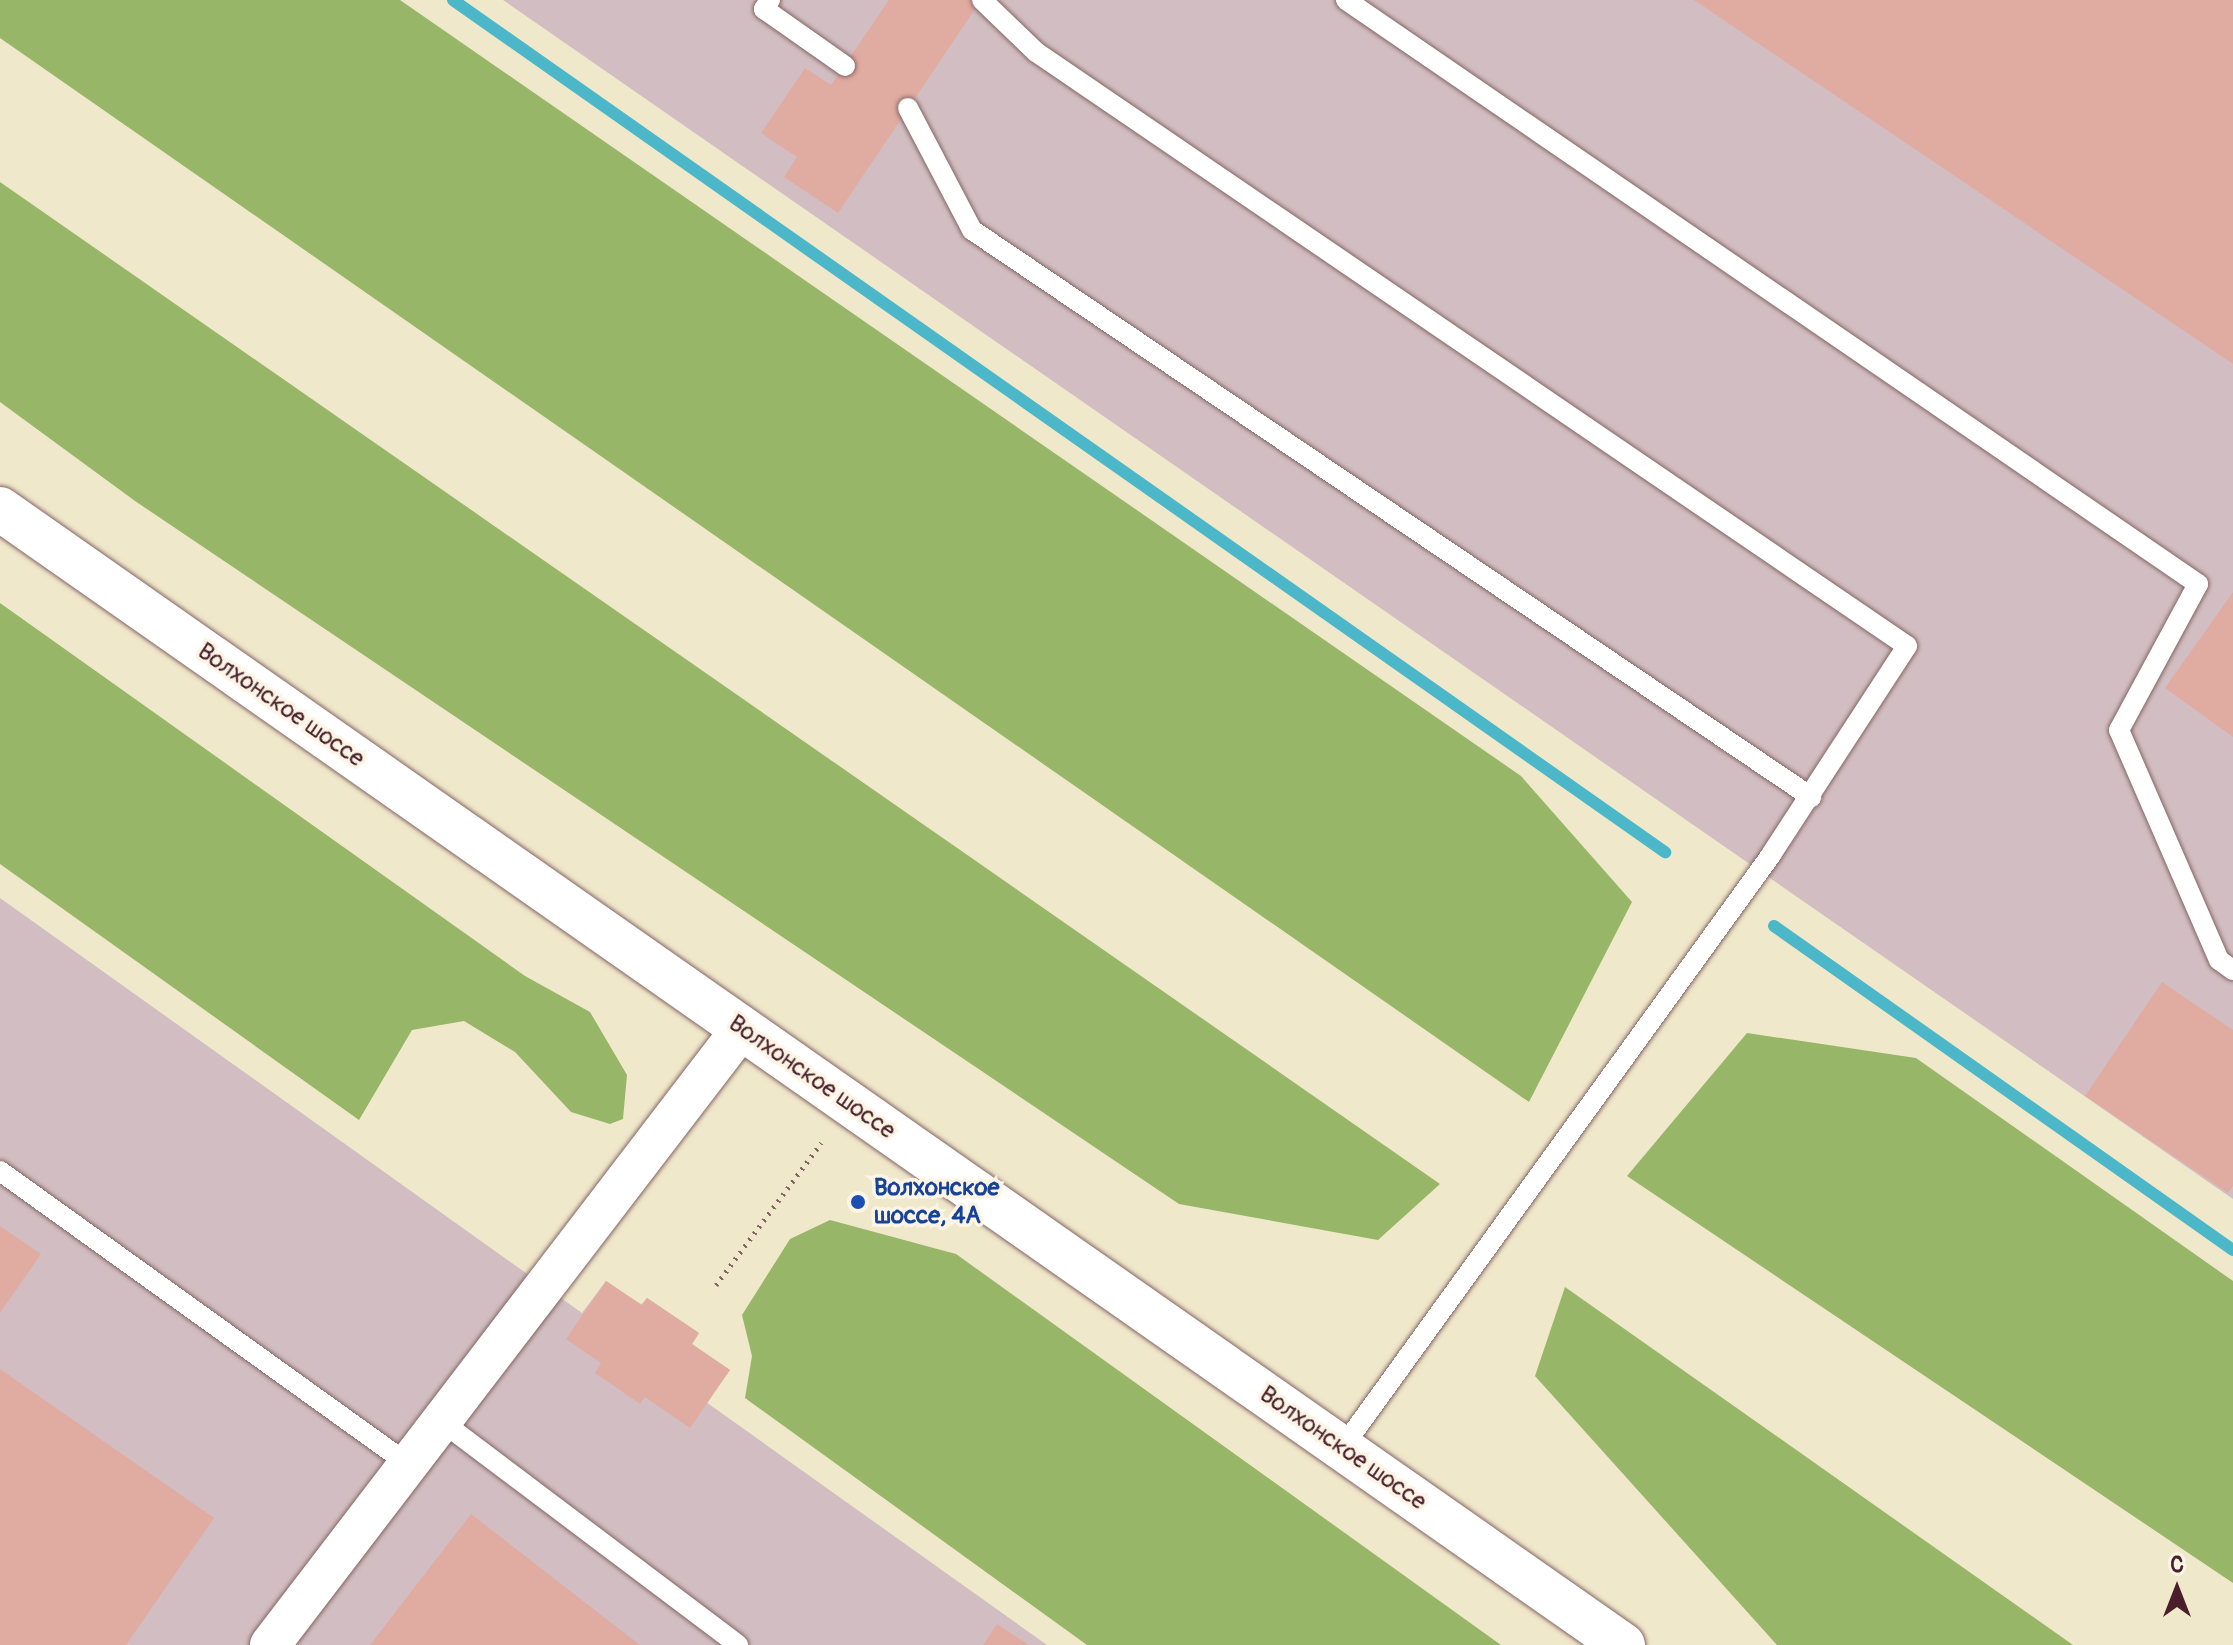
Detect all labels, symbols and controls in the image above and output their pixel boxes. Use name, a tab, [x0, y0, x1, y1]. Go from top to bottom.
street label: Волхонское шоссе	[192, 637, 370, 773]
street label: Волхонское шоссе	[723, 1009, 901, 1145]
place label: Волхонское шоссе, 4А	[874, 1174, 999, 1230]
marker: Волхонское шоссе, 4А	[849, 1193, 867, 1211]
street label: Волхонское шоссе	[1254, 1380, 1432, 1516]
north arrow	[2137, 1549, 2217, 1629]
text: С	[2170, 1551, 2184, 1579]

